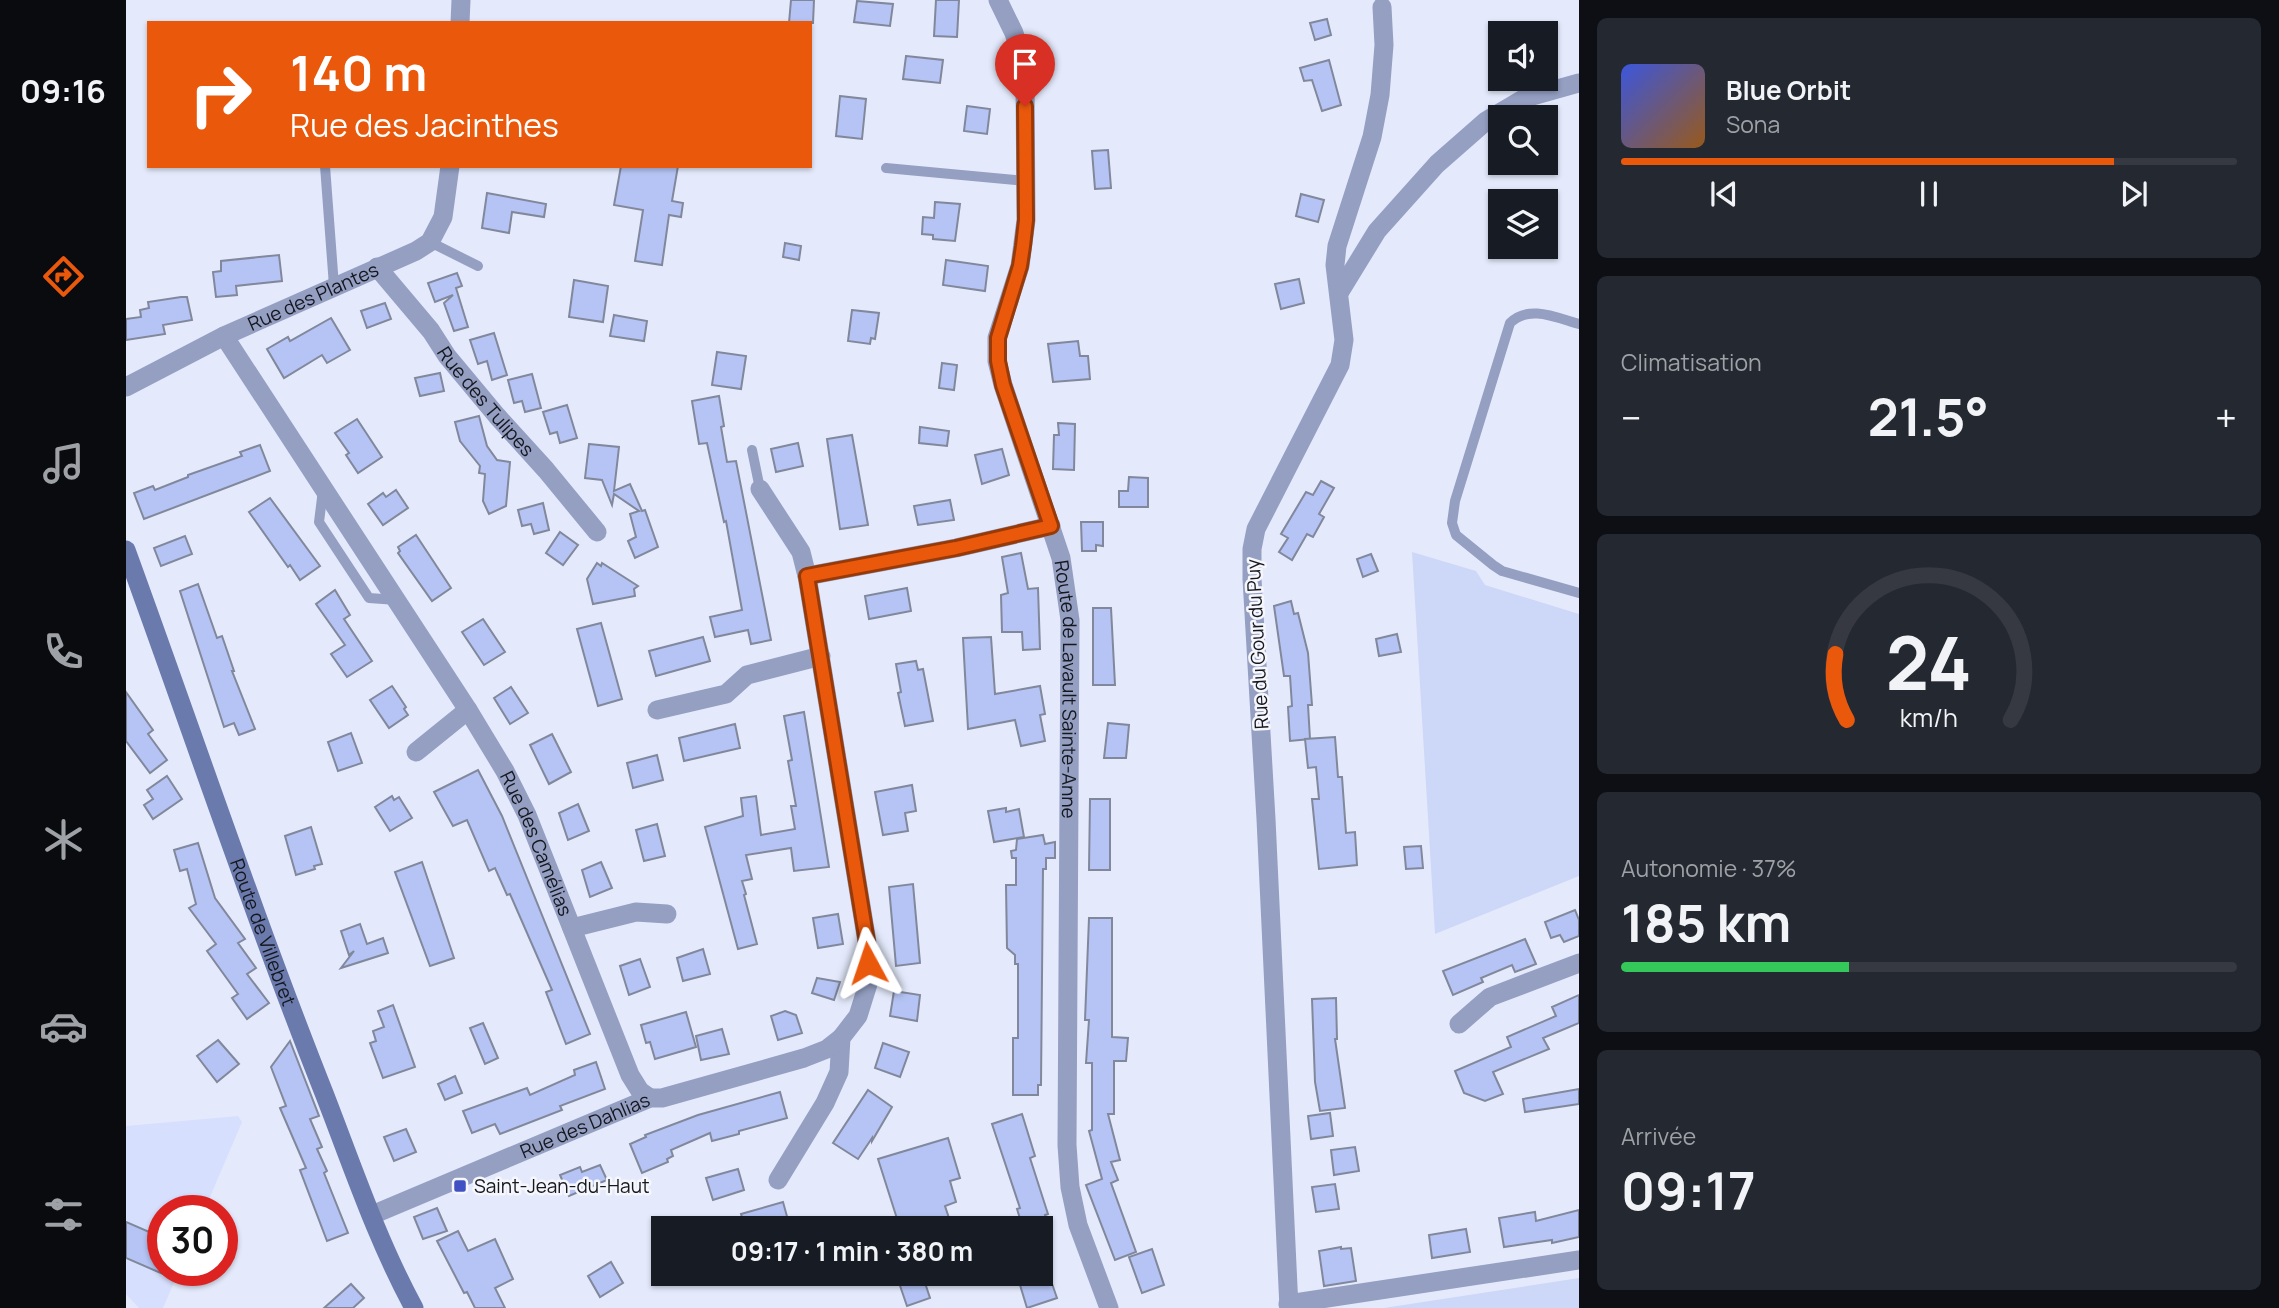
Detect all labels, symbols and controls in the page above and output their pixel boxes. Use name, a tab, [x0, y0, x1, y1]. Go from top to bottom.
map controls	[1488, 21, 1558, 259]
button: sound	[1488, 21, 1558, 91]
pin	[995, 34, 1055, 106]
text: 140 m	[290, 39, 427, 106]
icon: arrive	[1006, 45, 1044, 83]
icon: right	[175, 49, 266, 140]
text: 09:16	[20, 69, 106, 113]
text: Blue Orbit	[1726, 72, 1851, 108]
text: Rue des Jacinthes	[290, 103, 559, 147]
button: search	[1488, 105, 1558, 175]
text: Sona	[1726, 108, 1780, 140]
icon: previous	[1705, 175, 1743, 213]
icon: pause	[1910, 175, 1948, 213]
icon: next	[2115, 175, 2153, 213]
button: layers	[1488, 189, 1558, 259]
icon: directions	[39, 252, 88, 301]
street label: Rue des Plantes	[244, 256, 383, 337]
street label: Rue des Tulipes	[431, 341, 540, 462]
text: Climatisation	[1621, 346, 1762, 378]
text: 21.5°	[1868, 381, 1989, 452]
text: −	[1621, 391, 1642, 443]
text: +	[2215, 391, 2237, 443]
icon: music	[39, 439, 88, 488]
street label: Route de Lavault Sainte-Anne	[1048, 558, 1083, 819]
street label: Rue du Gour du Puy	[1240, 558, 1274, 730]
text: 24	[1886, 612, 1972, 712]
icon: phone	[39, 627, 88, 676]
text: km/h	[1900, 700, 1958, 735]
street label: Rue des Camélias	[494, 767, 579, 920]
icon: climate	[39, 815, 88, 864]
text: Autonomie · 37%	[1621, 852, 1797, 884]
street label: Route de Villebret	[224, 855, 302, 1009]
text: 185 km	[1621, 887, 1791, 958]
position arrow	[831, 926, 905, 1000]
icon: car	[39, 1002, 88, 1051]
street label: Rue des Dahlias	[516, 1087, 654, 1164]
text: Arrivée	[1621, 1120, 1696, 1152]
text: 09:17	[1621, 1155, 1756, 1226]
place label: Saint-Jean-du-Haut	[474, 1173, 650, 1199]
marker: Saint-Jean-du-Haut	[452, 1178, 468, 1194]
icon: filters	[39, 1190, 88, 1239]
speed limit sign: 30	[147, 1195, 238, 1286]
text: 09:17 · 1 min · 380 m	[731, 1233, 973, 1269]

